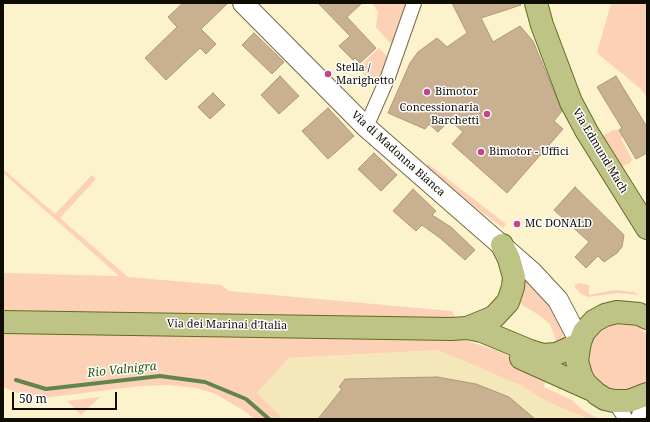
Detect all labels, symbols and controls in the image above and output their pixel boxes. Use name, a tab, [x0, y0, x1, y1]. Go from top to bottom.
place label: Stella / Marighetto	[336, 61, 394, 87]
marker: Stella / Marighetto	[323, 69, 333, 79]
place label: Bimotor	[435, 85, 478, 99]
marker: Bimotor	[422, 87, 432, 97]
place label: Concessionaria Barchetti	[400, 101, 479, 127]
street label: Via Edmund Mach	[569, 106, 631, 196]
street label: Via di Madonna Bianca	[348, 108, 448, 200]
marker: Concessionaria Barchetti	[482, 109, 492, 119]
place label: Bimotor - Uffici	[489, 145, 569, 159]
marker: Bimotor - Uffici	[476, 147, 486, 157]
place label: MC DONALD	[525, 217, 592, 231]
marker: MC DONALD	[512, 219, 522, 229]
street label: Via dei Marinai d'Italia	[167, 317, 287, 333]
water label: Rio Valnigra	[87, 359, 157, 381]
scale bar	[14, 384, 119, 410]
text: 50 m	[19, 390, 47, 407]

